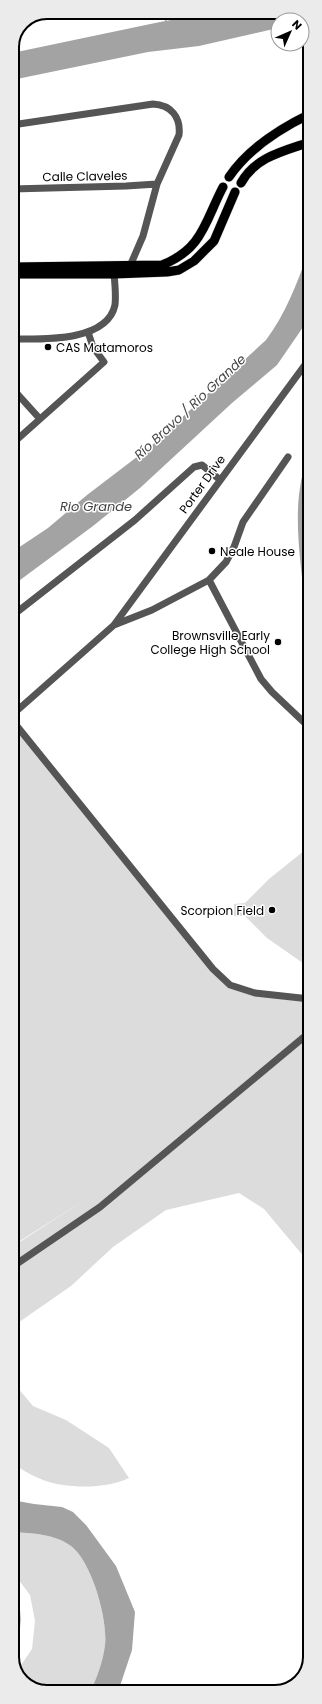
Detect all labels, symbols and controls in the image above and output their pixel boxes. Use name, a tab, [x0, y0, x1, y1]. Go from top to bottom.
north arrow	[270, 12, 310, 52]
text: N	[288, 16, 306, 34]
street label: Calle Claveles	[42, 167, 128, 185]
place label: CAS Matamoros	[56, 339, 153, 356]
marker: CAS Matamoros	[43, 342, 53, 352]
water label: Río Bravo / Rio Grande	[130, 350, 250, 464]
street label: Porter Drive	[175, 451, 229, 517]
water label: Rio Grande	[60, 497, 132, 516]
place label: Neale House	[220, 543, 295, 560]
marker: Neale House	[207, 546, 217, 556]
place label: Brownsville Early College High School	[150, 627, 270, 658]
marker: Brownsville Early College High School	[273, 637, 283, 647]
place label: Scorpion Field	[180, 902, 264, 919]
marker: Scorpion Field	[267, 905, 277, 915]

